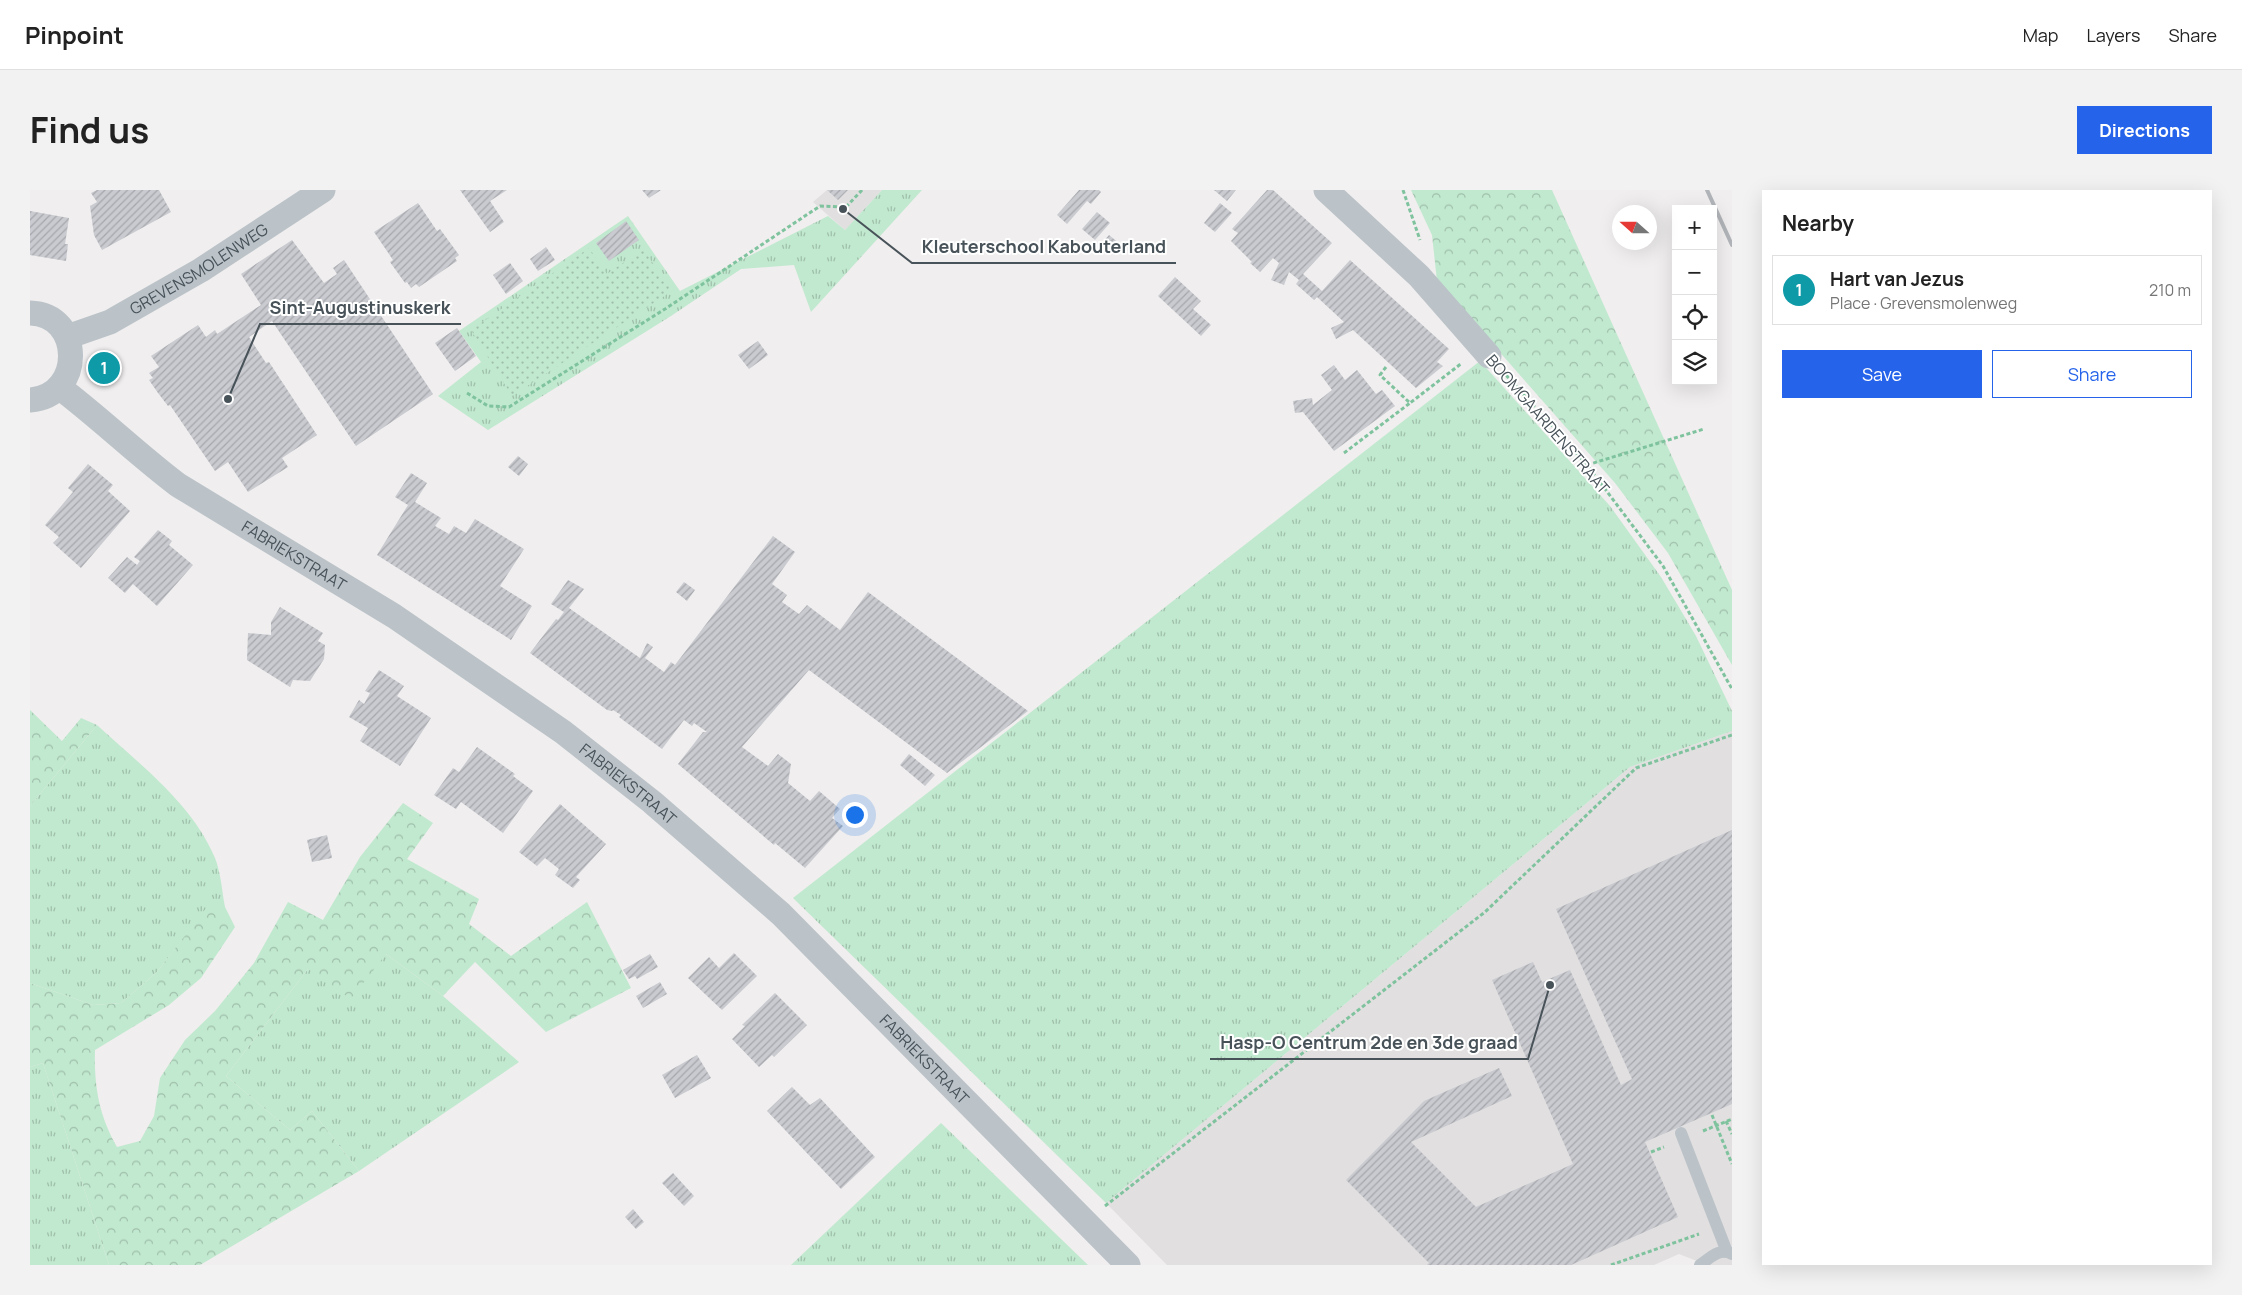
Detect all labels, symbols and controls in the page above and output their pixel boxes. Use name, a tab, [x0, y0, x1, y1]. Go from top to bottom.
text: Pinpoint	[25, 18, 124, 51]
text: Map	[2023, 23, 2058, 47]
text: Layers	[2086, 23, 2140, 47]
text: Share	[2168, 23, 2217, 47]
text: Find us	[30, 106, 149, 154]
button: Directions	[2077, 106, 2212, 154]
north arrow	[1612, 205, 1657, 250]
map controls	[1672, 205, 1717, 385]
button: +	[1672, 205, 1717, 250]
text: Nearby	[1782, 209, 1854, 237]
street label: GREVENSMOLENWEG	[126, 218, 272, 319]
callout: Kleuterschool Kabouterland	[912, 230, 1176, 263]
text: Kleuterschool Kabouterland	[922, 234, 1166, 258]
button: −	[1672, 250, 1717, 295]
text: Hart van Jezus	[1830, 266, 1964, 292]
text: 1	[1795, 279, 1803, 301]
text: 210 m	[2149, 279, 2191, 301]
callout: Sint-Augustinuskerk	[260, 291, 461, 324]
text: Place · Grevensmolenweg	[1830, 292, 2017, 314]
text: Sint-Augustinuskerk	[270, 295, 452, 319]
button: locate	[1672, 295, 1717, 340]
button: layers	[1672, 340, 1717, 385]
pin: 1	[88, 349, 120, 387]
street label: BOOMGAARDENSTRAAT	[1481, 350, 1615, 499]
button: Save	[1782, 350, 1982, 398]
button: Share	[1992, 350, 2192, 398]
street label: FABRIEKSTRAAT	[238, 515, 351, 596]
street label: FABRIEKSTRAAT	[575, 738, 682, 830]
your location	[842, 802, 868, 828]
street label: FABRIEKSTRAAT	[875, 1009, 974, 1109]
callout: Hasp-O Centrum 2de en 3de graad	[1210, 1026, 1528, 1059]
text: Hasp-O Centrum 2de en 3de graad	[1220, 1030, 1518, 1054]

